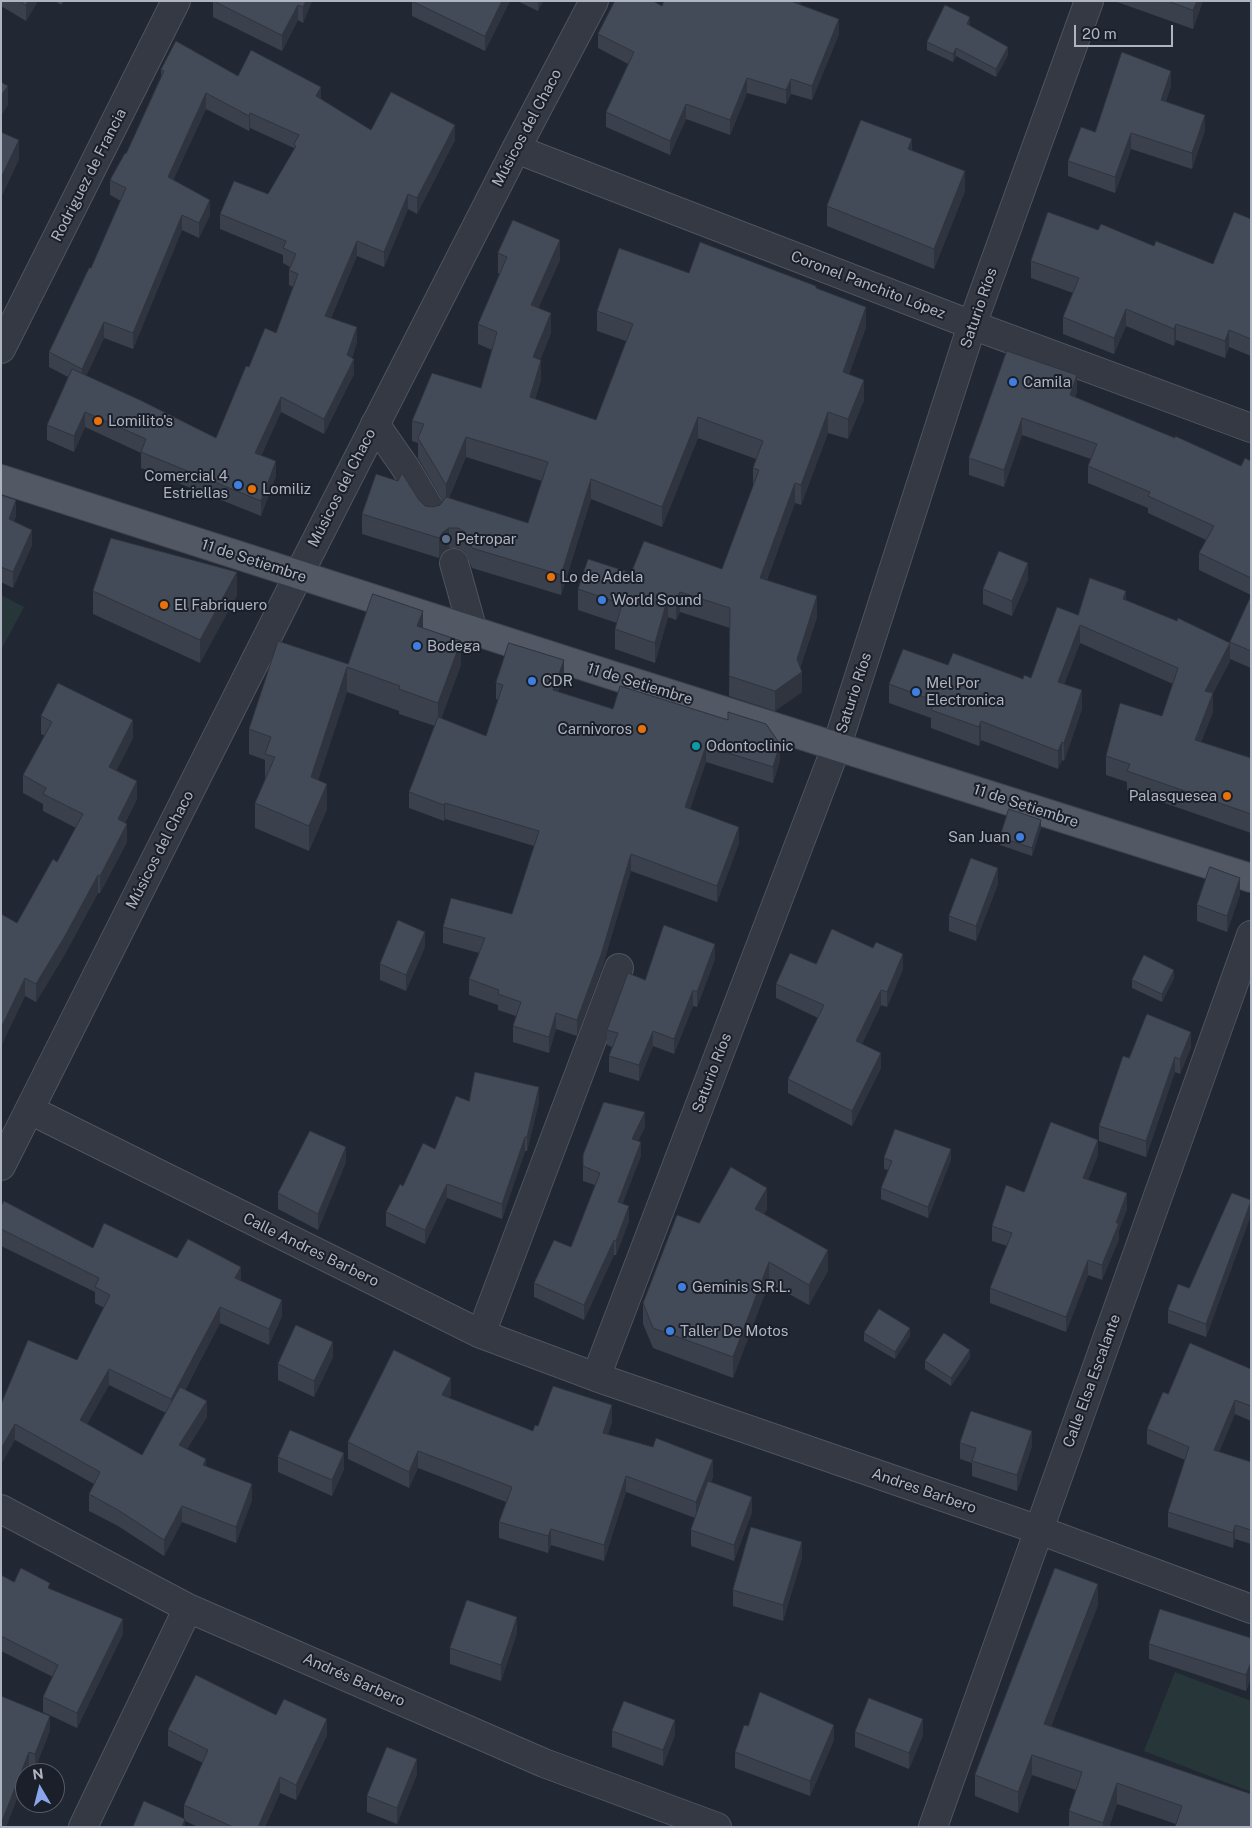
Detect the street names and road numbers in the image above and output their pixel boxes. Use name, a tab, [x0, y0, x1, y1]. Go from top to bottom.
street label: Músicos del Chaco	[488, 66, 566, 190]
street label: Rodriguez de Francia	[48, 106, 130, 244]
street label: Coronel Panchito López	[788, 247, 948, 323]
street label: Saturio Ríos	[957, 265, 1001, 351]
street label: Músicos del Chaco	[304, 426, 380, 550]
street label: 11 de Setiembre	[199, 536, 309, 586]
street label: Saturio Ríos	[832, 650, 876, 736]
street label: 11 de Setiembre	[585, 659, 695, 709]
street label: 11 de Setiembre	[971, 781, 1081, 831]
street label: Músicos del Chaco	[122, 788, 198, 912]
street label: Saturio Ríos	[689, 1031, 735, 1115]
street label: Calle Andres Barbero	[240, 1209, 382, 1291]
street label: Calle Elsa Escalante	[1060, 1312, 1124, 1450]
street label: Andres Barbero	[869, 1465, 979, 1517]
street label: Andrés Barbero	[300, 1649, 408, 1711]

